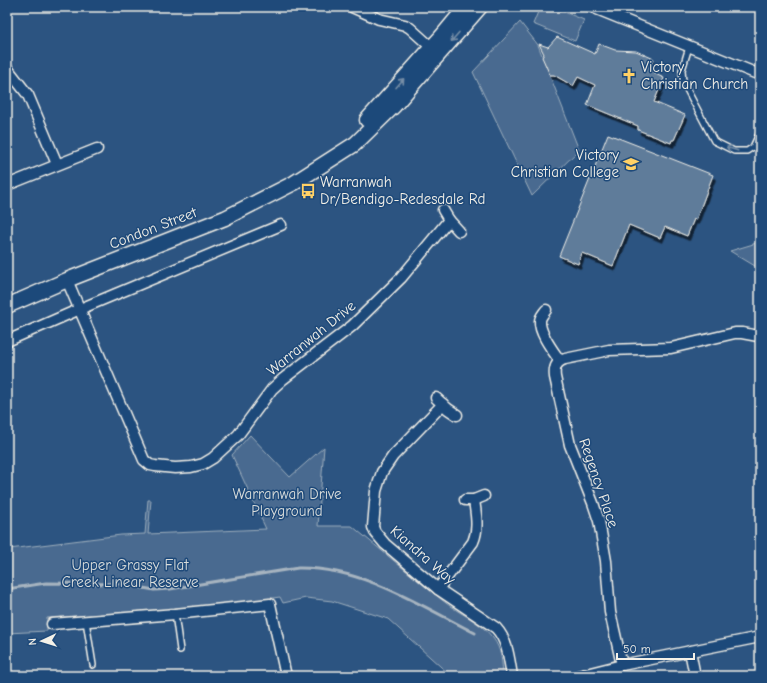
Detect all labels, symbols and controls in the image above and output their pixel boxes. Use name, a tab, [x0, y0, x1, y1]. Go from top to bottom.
one-way arrow	[450, 31, 459, 42]
place label: Victory Christian Church	[641, 58, 748, 93]
church icon: Victory Christian Church	[620, 67, 638, 85]
one-way arrow	[395, 78, 404, 89]
one-way arrow	[726, 145, 739, 152]
place label: Victory Christian College	[511, 146, 619, 181]
school or university icon: Victory Christian College	[622, 155, 640, 173]
place label: Warranwah Dr/Bendigo-Redesdale Rd	[320, 173, 486, 208]
bus stop icon: Warranwah Dr/Bendigo-Redesdale Rd	[299, 182, 317, 200]
street label: Condon Street	[107, 203, 200, 253]
street label: Warranwah Drive	[263, 296, 359, 379]
street label: Regency Place	[575, 436, 623, 530]
park label: Warranwah Drive Playground	[232, 485, 342, 520]
street label: Kiandra Way	[387, 522, 460, 588]
park label: Upper Grassy Flat Creek Linear Reserve	[61, 556, 199, 591]
north arrow	[22, 621, 62, 661]
scale bar	[617, 635, 694, 661]
text: N	[26, 638, 39, 646]
text: 50 m	[623, 642, 651, 656]

